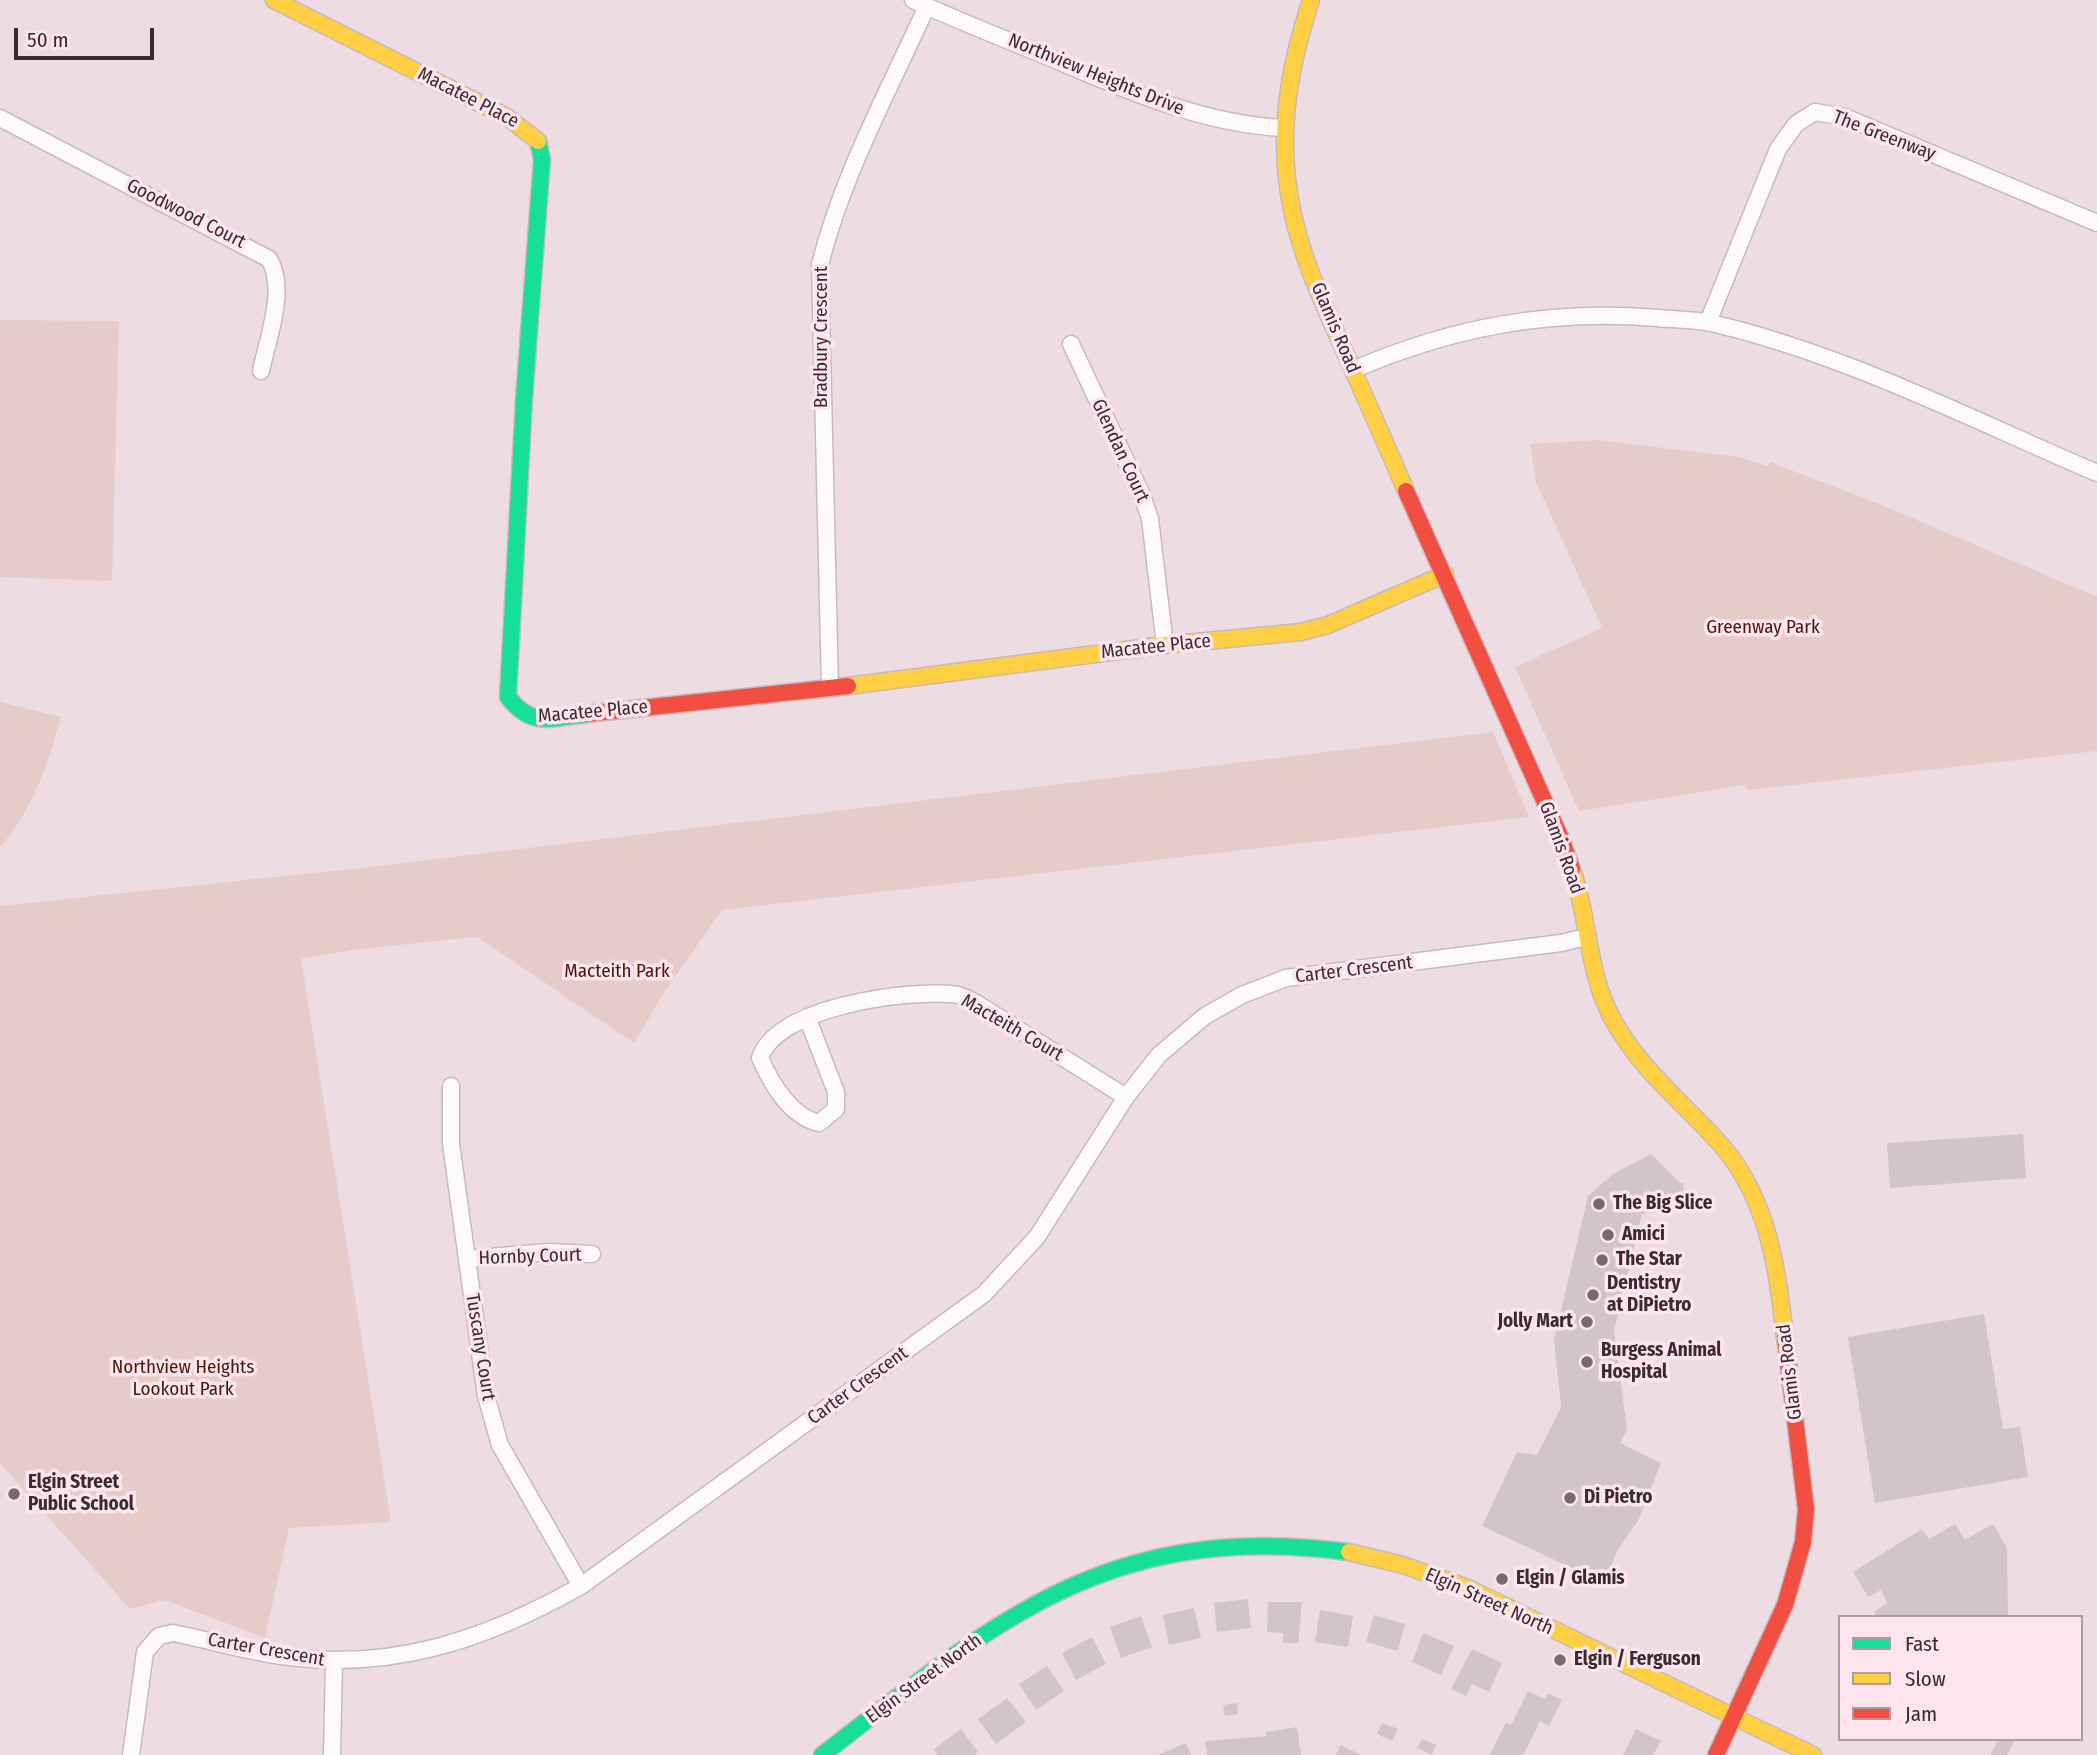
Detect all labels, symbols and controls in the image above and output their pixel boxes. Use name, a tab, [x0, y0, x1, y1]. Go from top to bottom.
scale bar	[18, 14, 158, 58]
text: 50 m	[27, 27, 69, 53]
street label: Northview Heights Drive	[1005, 29, 1187, 121]
street label: Macatee Place	[414, 63, 522, 133]
street label: The Greenway	[1829, 106, 1939, 166]
street label: Goodwood Court	[123, 174, 249, 254]
street label: Bradbury Crescent	[811, 266, 833, 408]
street label: Glamis Road	[1306, 279, 1364, 377]
street label: Glendan Court	[1086, 396, 1154, 506]
park label: Greenway Park	[1706, 617, 1820, 639]
street label: Macatee Place	[1100, 630, 1212, 664]
street label: Macatee Place	[537, 696, 649, 728]
street label: Glamis Road	[1534, 799, 1588, 897]
street label: Carter Crescent	[1294, 951, 1414, 989]
park label: Macteith Park	[564, 961, 670, 983]
street label: Macteith Court	[957, 990, 1067, 1066]
place label: The Big Slice	[1613, 1193, 1712, 1215]
marker: The Big Slice	[1591, 1196, 1607, 1212]
place label: Amici	[1622, 1224, 1665, 1246]
marker: Amici	[1600, 1227, 1616, 1243]
street label: Hornby Court	[478, 1244, 582, 1270]
place label: The Star	[1616, 1249, 1682, 1271]
marker: The Star	[1594, 1252, 1610, 1268]
place label: Dentistry at DiPietro	[1607, 1273, 1691, 1317]
marker: Dentistry at DiPietro	[1585, 1287, 1601, 1303]
street label: Tuscany Court	[460, 1292, 500, 1402]
place label: Jolly Mart	[1497, 1311, 1573, 1333]
marker: Jolly Mart	[1579, 1314, 1595, 1330]
street label: Glamis Road	[1773, 1323, 1807, 1421]
place label: Burgess Animal Hospital	[1601, 1340, 1721, 1384]
street label: Carter Crescent	[804, 1342, 912, 1430]
marker: Burgess Animal Hospital	[1579, 1354, 1595, 1370]
park label: Northview Heights Lookout Park	[112, 1357, 254, 1401]
place label: Elgin Street Public School	[28, 1472, 134, 1516]
marker: Elgin Street Public School	[6, 1486, 22, 1502]
place label: Di Pietro	[1584, 1487, 1652, 1509]
marker: Di Pietro	[1562, 1490, 1578, 1506]
street label: Elgin Street North	[1422, 1564, 1556, 1640]
place label: Elgin / Glamis	[1516, 1568, 1625, 1590]
marker: Elgin / Glamis	[1494, 1571, 1510, 1587]
legend	[1838, 1615, 2083, 1741]
street label: Carter Crescent	[206, 1629, 326, 1671]
street label: Elgin Street North	[862, 1629, 986, 1729]
text: Fast	[1905, 1631, 1939, 1657]
place label: Elgin / Ferguson	[1574, 1649, 1701, 1671]
marker: Elgin / Ferguson	[1552, 1652, 1568, 1668]
text: Slow	[1905, 1666, 1946, 1692]
text: Jam	[1905, 1701, 1937, 1727]

